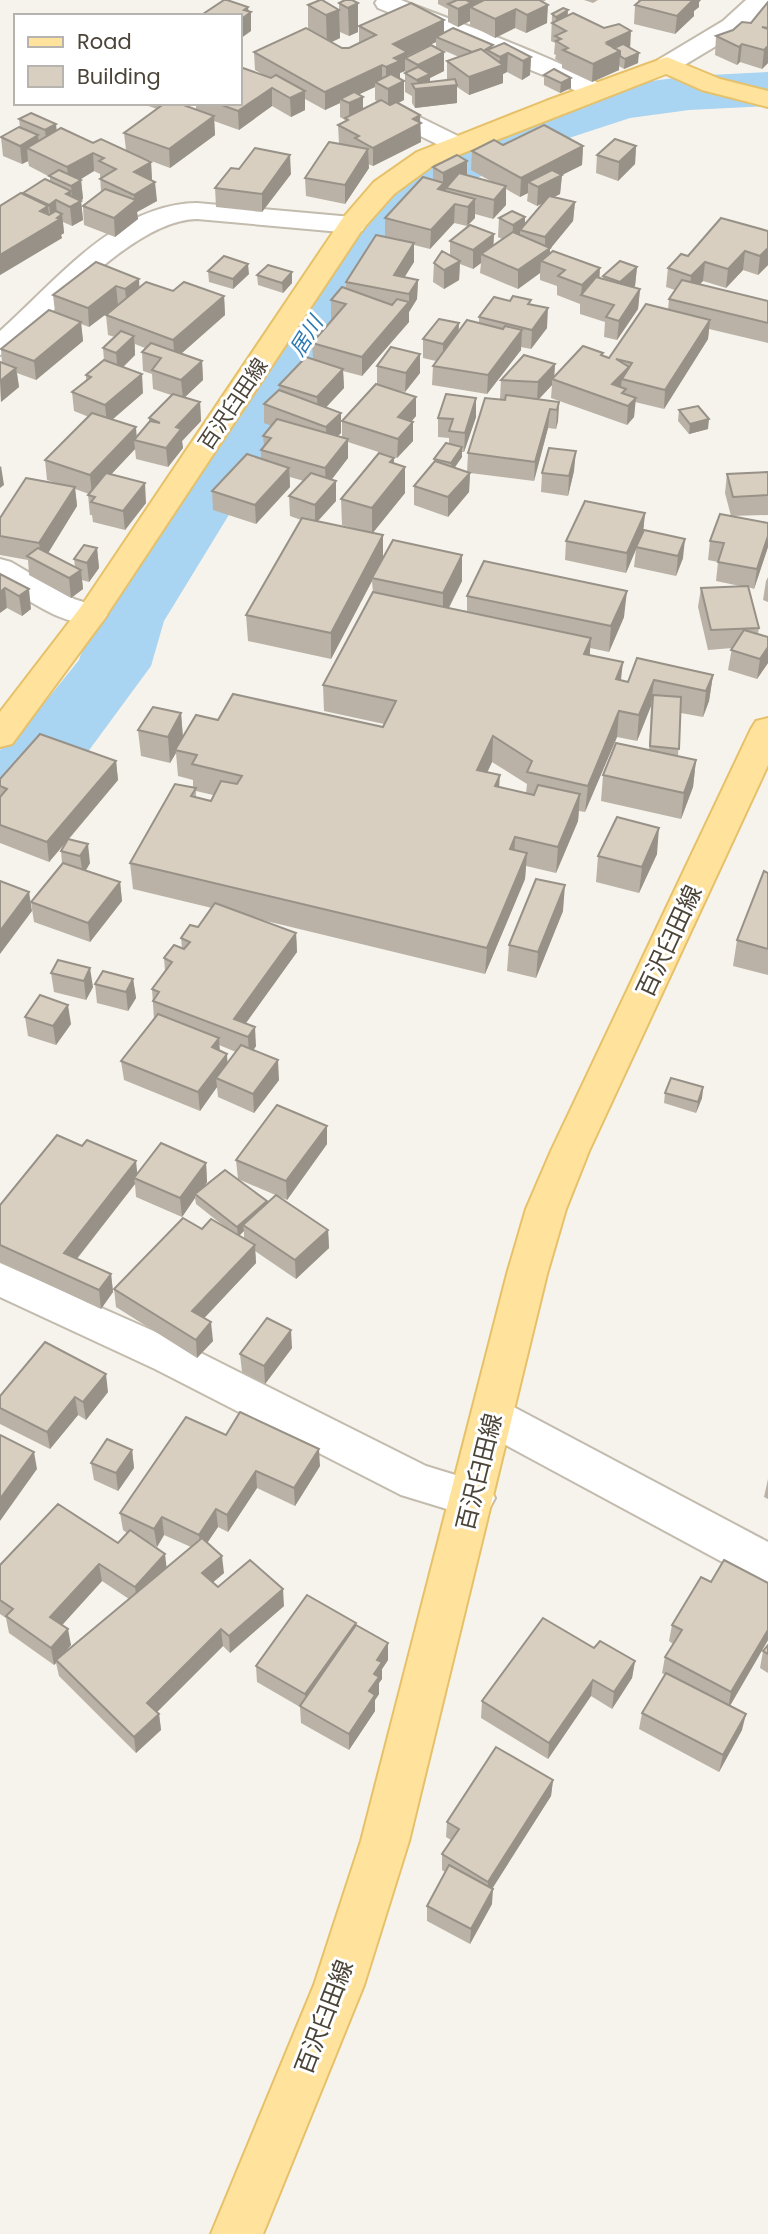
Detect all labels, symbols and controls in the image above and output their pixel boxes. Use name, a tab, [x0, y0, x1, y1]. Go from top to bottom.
legend	[14, 14, 242, 105]
text: Road	[77, 27, 132, 56]
text: Building	[77, 62, 161, 91]
water label: 居川	[283, 309, 330, 361]
street label: 百沢臼田線	[192, 352, 274, 456]
street label: 百沢臼田線	[629, 880, 709, 1002]
street label: 百沢臼田線	[448, 1410, 510, 1534]
street label: 百沢臼田線	[287, 1955, 361, 2079]

